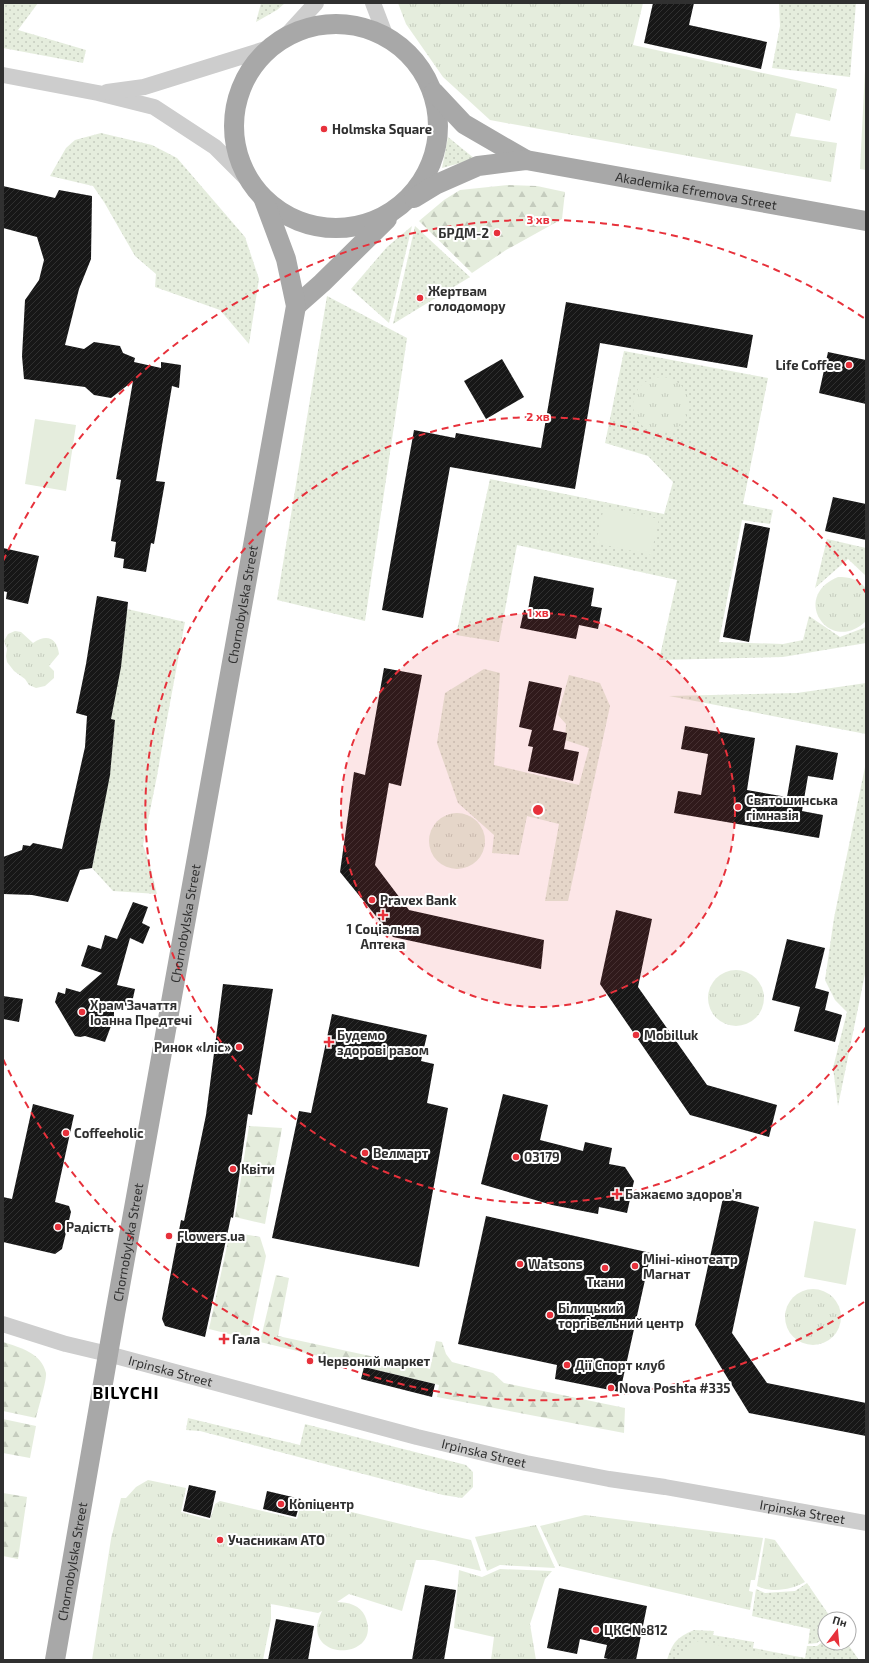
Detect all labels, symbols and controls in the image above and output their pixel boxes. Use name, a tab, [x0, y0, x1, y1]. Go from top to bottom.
place label: Holmska Square	[332, 121, 432, 137]
marker: Holmska Square	[319, 124, 329, 134]
street label: Akademika Efremova Street	[614, 168, 778, 213]
text: 3 хв	[526, 212, 550, 226]
place label: БРДМ-2	[438, 225, 489, 241]
marker: БРДМ-2	[492, 228, 502, 238]
place label: Жертвам голодомору	[428, 283, 506, 314]
marker: Жертвам голодомору	[415, 293, 425, 303]
place label: Life Coffee	[775, 357, 841, 373]
marker: Life Coffee	[844, 360, 854, 370]
text: 2 хв	[526, 409, 550, 423]
street label: Chornobylska Street	[224, 544, 261, 665]
text: 1 хв	[527, 605, 549, 619]
place label: Святошинська гімназія	[746, 792, 838, 823]
marker: Святошинська гімназія	[733, 802, 743, 812]
centre of rings	[531, 803, 545, 817]
street label: Chornobylska Street	[167, 863, 204, 984]
place label: Pravex Bank	[380, 892, 457, 908]
marker: Pravex Bank	[367, 895, 377, 905]
marker: 1 Соціальна Аптека	[378, 910, 388, 920]
place label: 1 Соціальна Аптека	[347, 921, 419, 952]
place label: Храм Зачаття Іоанна Предтечі	[90, 997, 192, 1028]
marker: Храм Зачаття Іоанна Предтечі	[77, 1007, 87, 1017]
place label: Будемо здорові разом	[337, 1027, 429, 1058]
place label: Mobilluk	[644, 1027, 699, 1043]
marker: Mobilluk	[631, 1030, 641, 1040]
marker: Будемо здорові разом	[324, 1037, 334, 1047]
place label: Ринок «Іліс»	[154, 1039, 231, 1055]
marker: Ринок «Іліс»	[234, 1042, 244, 1052]
place label: Coffeeholic	[74, 1125, 144, 1141]
marker: Coffeeholic	[61, 1128, 71, 1138]
place label: Велмарт	[373, 1145, 429, 1161]
marker: Велмарт	[360, 1148, 370, 1158]
place label: 03179	[524, 1149, 560, 1165]
marker: 03179	[511, 1152, 521, 1162]
place label: Квіти	[241, 1161, 275, 1177]
marker: Квіти	[228, 1164, 238, 1174]
street label: Chornobylska Street	[109, 1182, 146, 1303]
place label: Бажаємо здоровʼя	[625, 1186, 742, 1202]
marker: Бажаємо здоровʼя	[612, 1189, 622, 1199]
place label: Радість	[66, 1219, 114, 1235]
marker: Радість	[53, 1222, 63, 1232]
place label: Flowers.ua	[177, 1228, 245, 1244]
marker: Flowers.ua	[164, 1231, 174, 1241]
place label: Міні-кінотеатр Магнат	[643, 1251, 738, 1282]
place label: Watsons	[528, 1256, 583, 1272]
marker: Watsons	[515, 1259, 525, 1269]
marker: Міні-кінотеатр Магнат	[630, 1261, 640, 1271]
marker: Ткани	[600, 1263, 610, 1273]
place label: Ткани	[586, 1274, 624, 1290]
place label: Білицький торгівельний центр	[558, 1300, 684, 1331]
marker: Білицький торгівельний центр	[545, 1310, 555, 1320]
place label: Гала	[232, 1331, 260, 1347]
marker: Гала	[219, 1334, 229, 1344]
street label: Irpinska Street	[127, 1352, 214, 1390]
place label: Червоний маркет	[318, 1353, 430, 1369]
marker: Червоний маркет	[305, 1356, 315, 1366]
place label: Дії Спорт клуб	[575, 1357, 666, 1373]
marker: Дії Спорт клуб	[562, 1360, 572, 1370]
place label: Nova Poshta #335	[619, 1380, 731, 1396]
district label: BILYCHI	[92, 1382, 160, 1402]
marker: Nova Poshta #335	[606, 1383, 616, 1393]
street label: Irpinska Street	[440, 1435, 528, 1471]
place label: Копіцентр	[289, 1496, 354, 1512]
street label: Irpinska Street	[759, 1496, 846, 1527]
marker: Копіцентр	[276, 1499, 286, 1509]
street label: Chornobylska Street	[54, 1501, 90, 1622]
place label: Учасникам АТО	[228, 1532, 325, 1548]
marker: Учасникам АТО	[215, 1535, 225, 1545]
north arrow	[817, 1611, 857, 1651]
text: Пн	[831, 1613, 849, 1629]
place label: ЦКС №812	[604, 1622, 668, 1638]
marker: ЦКС №812	[591, 1625, 601, 1635]

